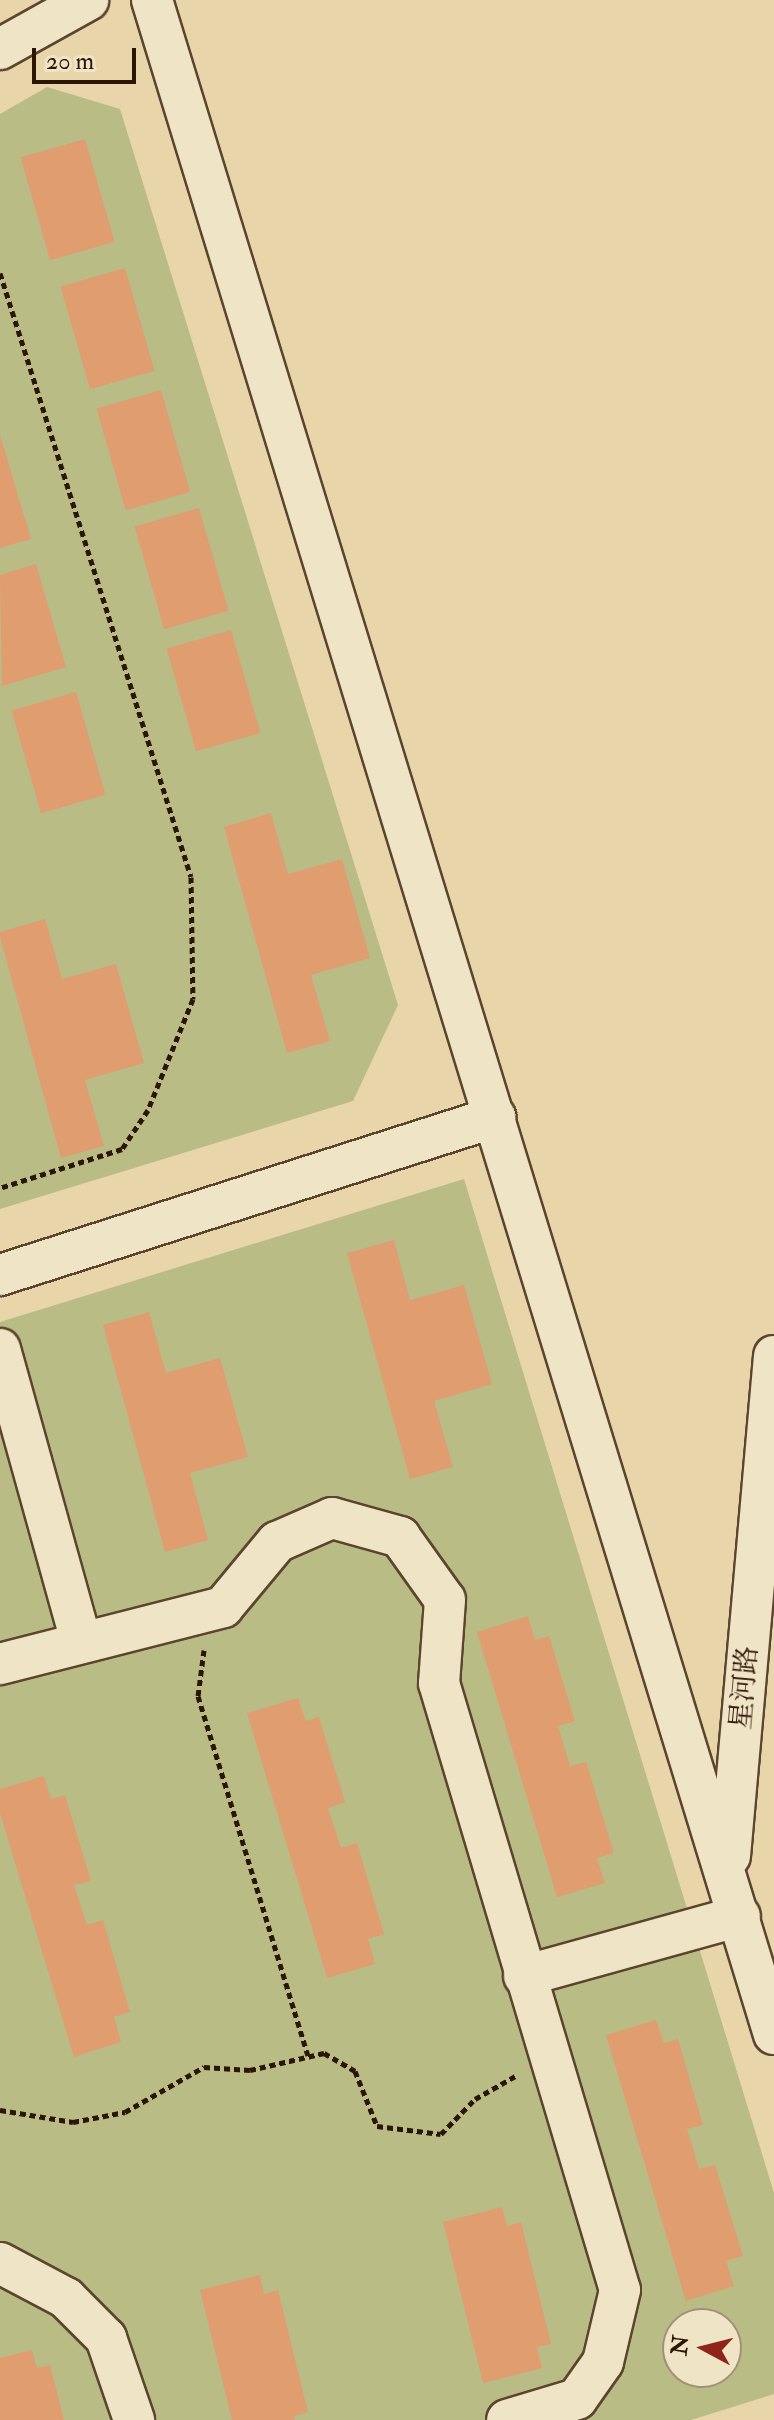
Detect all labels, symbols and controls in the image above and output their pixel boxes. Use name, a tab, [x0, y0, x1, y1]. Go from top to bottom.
scale bar	[36, 32, 140, 82]
text: 20 m	[46, 46, 94, 77]
street label: 星河路	[725, 1645, 765, 1731]
north arrow	[662, 2308, 742, 2388]
text: N	[665, 2334, 695, 2357]

